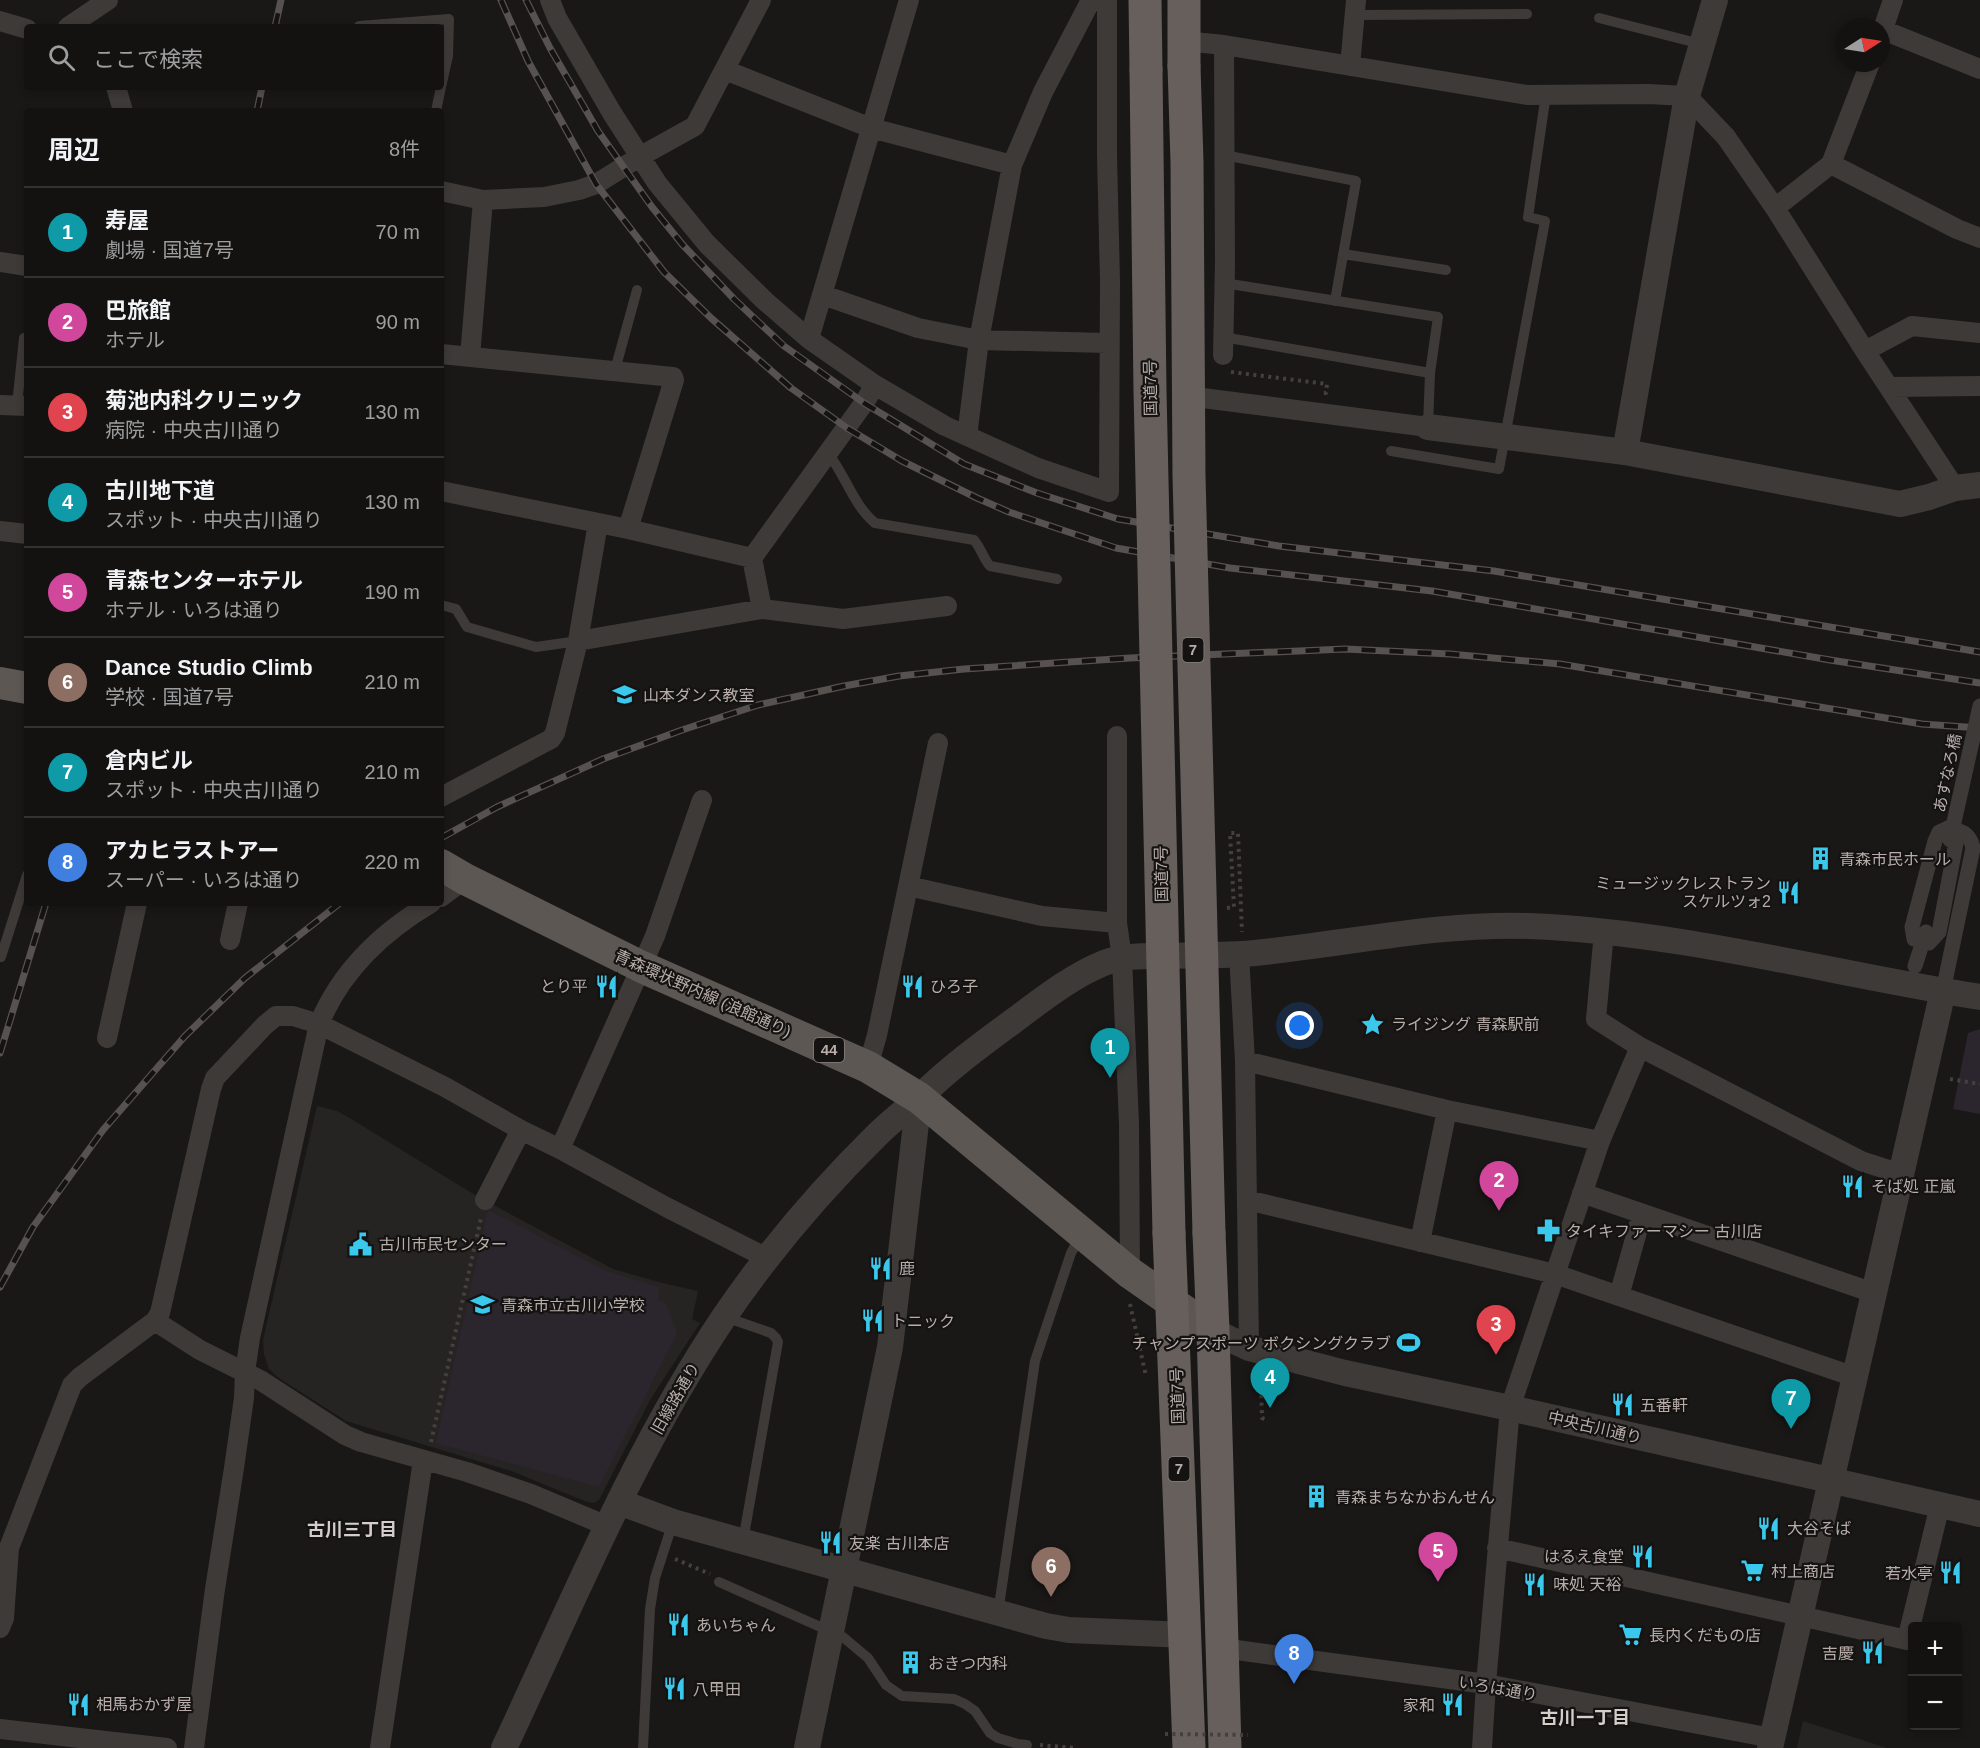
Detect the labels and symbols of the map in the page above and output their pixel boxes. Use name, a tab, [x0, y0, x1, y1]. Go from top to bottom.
north arrow	[1836, 18, 1890, 72]
street label: 国道7号	[1142, 359, 1159, 417]
road number: 7	[1182, 638, 1204, 662]
school or university icon: 山本ダンス教室	[612, 682, 638, 708]
place label: 山本ダンス教室	[643, 687, 755, 704]
street label: あすなろ橋	[1931, 732, 1964, 814]
street label: 国道7号	[1153, 845, 1170, 903]
building icon: 青森市民ホール	[1808, 846, 1834, 872]
place label: 青森市民ホール	[1839, 851, 1951, 868]
place label: ミュージックレストラン スケルツォ2	[1595, 875, 1771, 910]
restaurant icon: ミュージックレストラン スケルツォ2	[1776, 879, 1802, 905]
street label: 青森環状野内線 (浪館通り)	[612, 947, 794, 1040]
restaurant icon: とり平	[593, 973, 619, 999]
restaurant icon: ひろ子	[899, 973, 925, 999]
place label: とり平	[540, 978, 588, 995]
place label: ひろ子	[930, 978, 978, 995]
your location	[1285, 1011, 1314, 1040]
place icon: ライジング 青森駅前	[1360, 1011, 1386, 1037]
place label: ライジング 青森駅前	[1391, 1016, 1539, 1033]
pin: 1	[1090, 1028, 1130, 1078]
road number: 44	[814, 1038, 844, 1062]
pin: 2	[1480, 1162, 1518, 1211]
restaurant icon: そば処 正嵐	[1840, 1173, 1866, 1199]
place label: そば処 正嵐	[1871, 1178, 1955, 1195]
pharmacy icon: タイキファーマシー 古川店	[1535, 1218, 1561, 1244]
place label: タイキファーマシー 古川店	[1566, 1223, 1762, 1240]
public building icon: 古川市民センター	[348, 1231, 374, 1257]
place label: 古川市民センター	[379, 1236, 507, 1253]
restaurant icon: 鹿	[868, 1255, 894, 1281]
place label: 鹿	[899, 1260, 915, 1277]
school or university icon: 青森市立古川小学校	[470, 1292, 496, 1318]
place label: 青森市立古川小学校	[501, 1297, 645, 1314]
pin: 3	[1476, 1306, 1516, 1355]
restaurant icon: トニック	[860, 1308, 886, 1334]
place label: トニック	[891, 1313, 955, 1330]
sports icon: チャンプスポーツ ボクシングクラブ	[1396, 1330, 1422, 1356]
place label: チャンプスポーツ ボクシングクラブ	[1132, 1335, 1391, 1352]
pin: 4	[1250, 1358, 1290, 1408]
street label: 旧線路通り	[648, 1359, 703, 1437]
street label: 国道7号	[1168, 1367, 1187, 1425]
pin: 7	[1772, 1380, 1810, 1429]
restaurant icon: 五番軒	[1609, 1392, 1635, 1418]
place label: 五番軒	[1640, 1397, 1688, 1414]
street label: 中央古川通り	[1546, 1408, 1644, 1447]
road number: 7	[1168, 1457, 1190, 1481]
building icon: 青森まちなかおんせん	[1304, 1484, 1330, 1510]
place label: 青森まちなかおんせん	[1335, 1489, 1495, 1506]
restaurant icon: 大谷そば	[1756, 1515, 1782, 1541]
district label: 古川三丁目	[307, 1520, 397, 1540]
place label: 大谷そば	[1787, 1520, 1851, 1537]
restaurant icon: 友楽 古川本店	[818, 1530, 844, 1556]
pin: 5	[1418, 1532, 1458, 1582]
place label: 友楽 古川本店	[849, 1535, 949, 1552]
restaurant icon: はるえ食堂	[1629, 1543, 1655, 1569]
pin: 6	[1032, 1548, 1070, 1597]
place label: はるえ食堂	[1544, 1548, 1624, 1565]
supermarket icon: 村上商店	[1740, 1558, 1766, 1584]
restaurant icon: 若水亭	[1938, 1560, 1964, 1586]
place label: 村上商店	[1771, 1563, 1835, 1580]
place label: 若水亭	[1885, 1565, 1933, 1582]
restaurant icon: 味処 天裕	[1522, 1571, 1548, 1597]
place label: 味処 天裕	[1553, 1576, 1621, 1593]
restaurant icon: あいちゃん	[665, 1612, 691, 1638]
place label: あいちゃん	[696, 1617, 776, 1634]
supermarket icon: 長内くだもの店	[1618, 1622, 1644, 1648]
place label: 長内くだもの店	[1649, 1627, 1761, 1644]
pin: 8	[1274, 1634, 1314, 1684]
restaurant icon: 吉慶	[1859, 1640, 1885, 1666]
place label: 吉慶	[1822, 1645, 1854, 1662]
building icon: おきつ内科	[897, 1650, 923, 1676]
place label: おきつ内科	[928, 1655, 1008, 1672]
street label: いろは通り	[1457, 1673, 1539, 1704]
restaurant icon: 八甲田	[662, 1676, 688, 1702]
place label: 八甲田	[693, 1681, 741, 1698]
restaurant icon: 相馬おかず屋	[65, 1691, 91, 1717]
restaurant icon: 家和	[1440, 1692, 1466, 1718]
place label: 相馬おかず屋	[96, 1696, 192, 1713]
place label: 家和	[1403, 1697, 1435, 1714]
district label: 古川一丁目	[1540, 1708, 1630, 1728]

